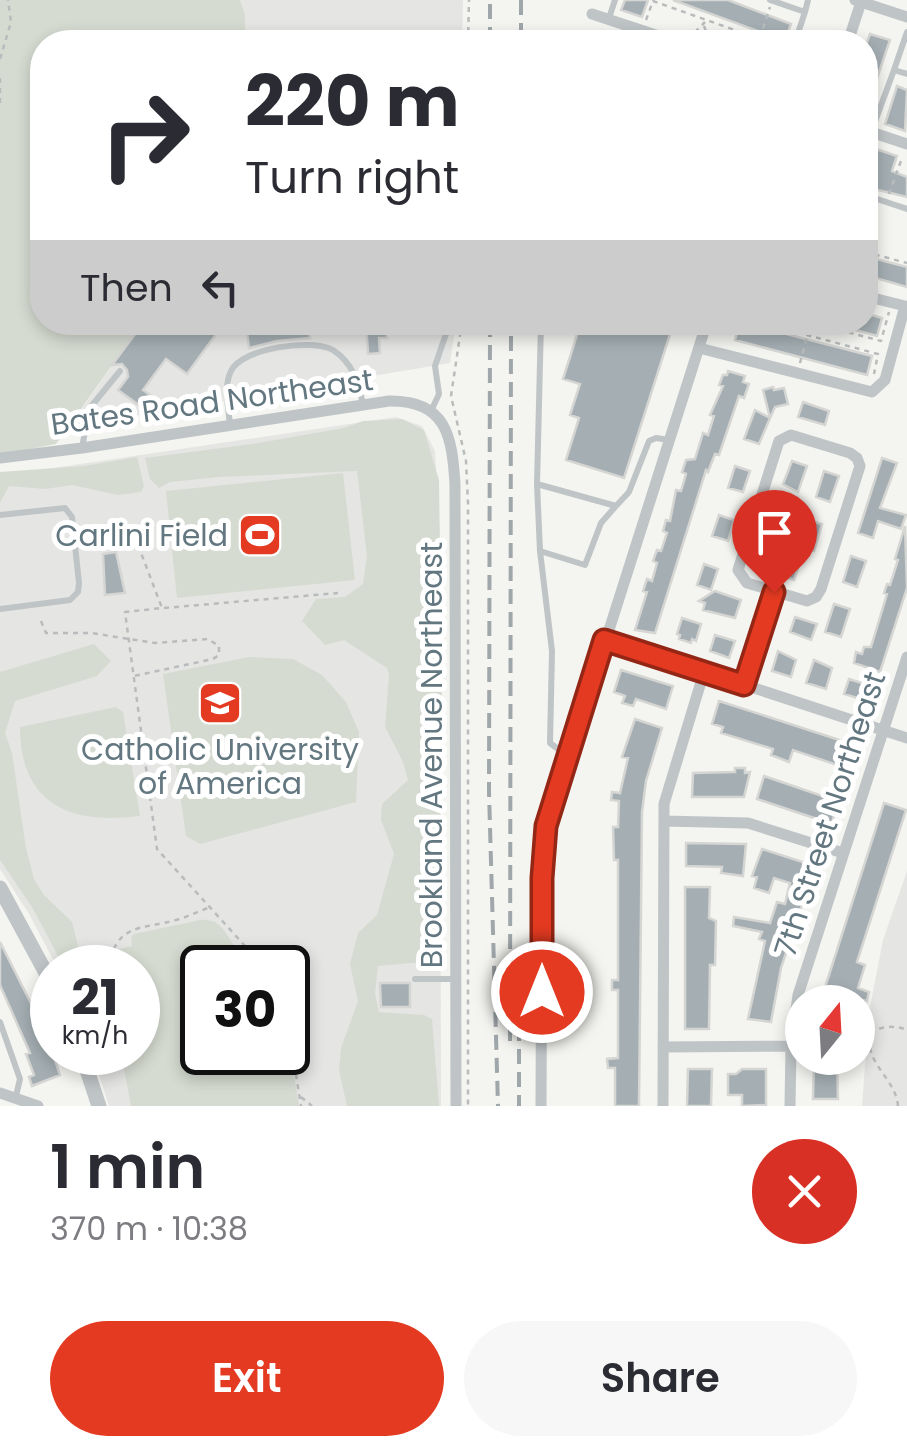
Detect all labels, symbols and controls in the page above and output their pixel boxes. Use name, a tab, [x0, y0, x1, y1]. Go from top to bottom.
text: 220 m	[245, 52, 460, 151]
icon: right	[80, 70, 210, 200]
text: Turn right	[245, 146, 459, 209]
icon: left	[193, 260, 248, 315]
text: Then	[80, 261, 173, 314]
street label: Bates Road Northeast	[48, 358, 376, 446]
pin	[732, 490, 817, 593]
icon: arrive	[747, 505, 802, 560]
sports icon: Carlini Field	[237, 512, 283, 558]
place label: Carlini Field	[55, 514, 228, 557]
street label: Brookland Avenue Northeast	[410, 542, 453, 968]
street label: 7th Street Northeast	[764, 666, 896, 962]
school or university icon: Catholic University of America	[197, 680, 243, 726]
place label: Catholic University of America	[81, 728, 359, 805]
position arrow	[490, 940, 594, 1044]
speed limit sign: 30	[180, 945, 310, 1075]
text: 21	[71, 962, 119, 1033]
north arrow	[785, 985, 875, 1075]
map controls	[785, 985, 875, 1075]
text: km/h	[62, 1018, 128, 1053]
text: 1 min	[50, 1125, 205, 1209]
button: close	[752, 1139, 857, 1244]
text: 370 m · 10:38	[50, 1206, 248, 1251]
button: Exit	[50, 1321, 444, 1436]
button: Share	[464, 1321, 857, 1436]

